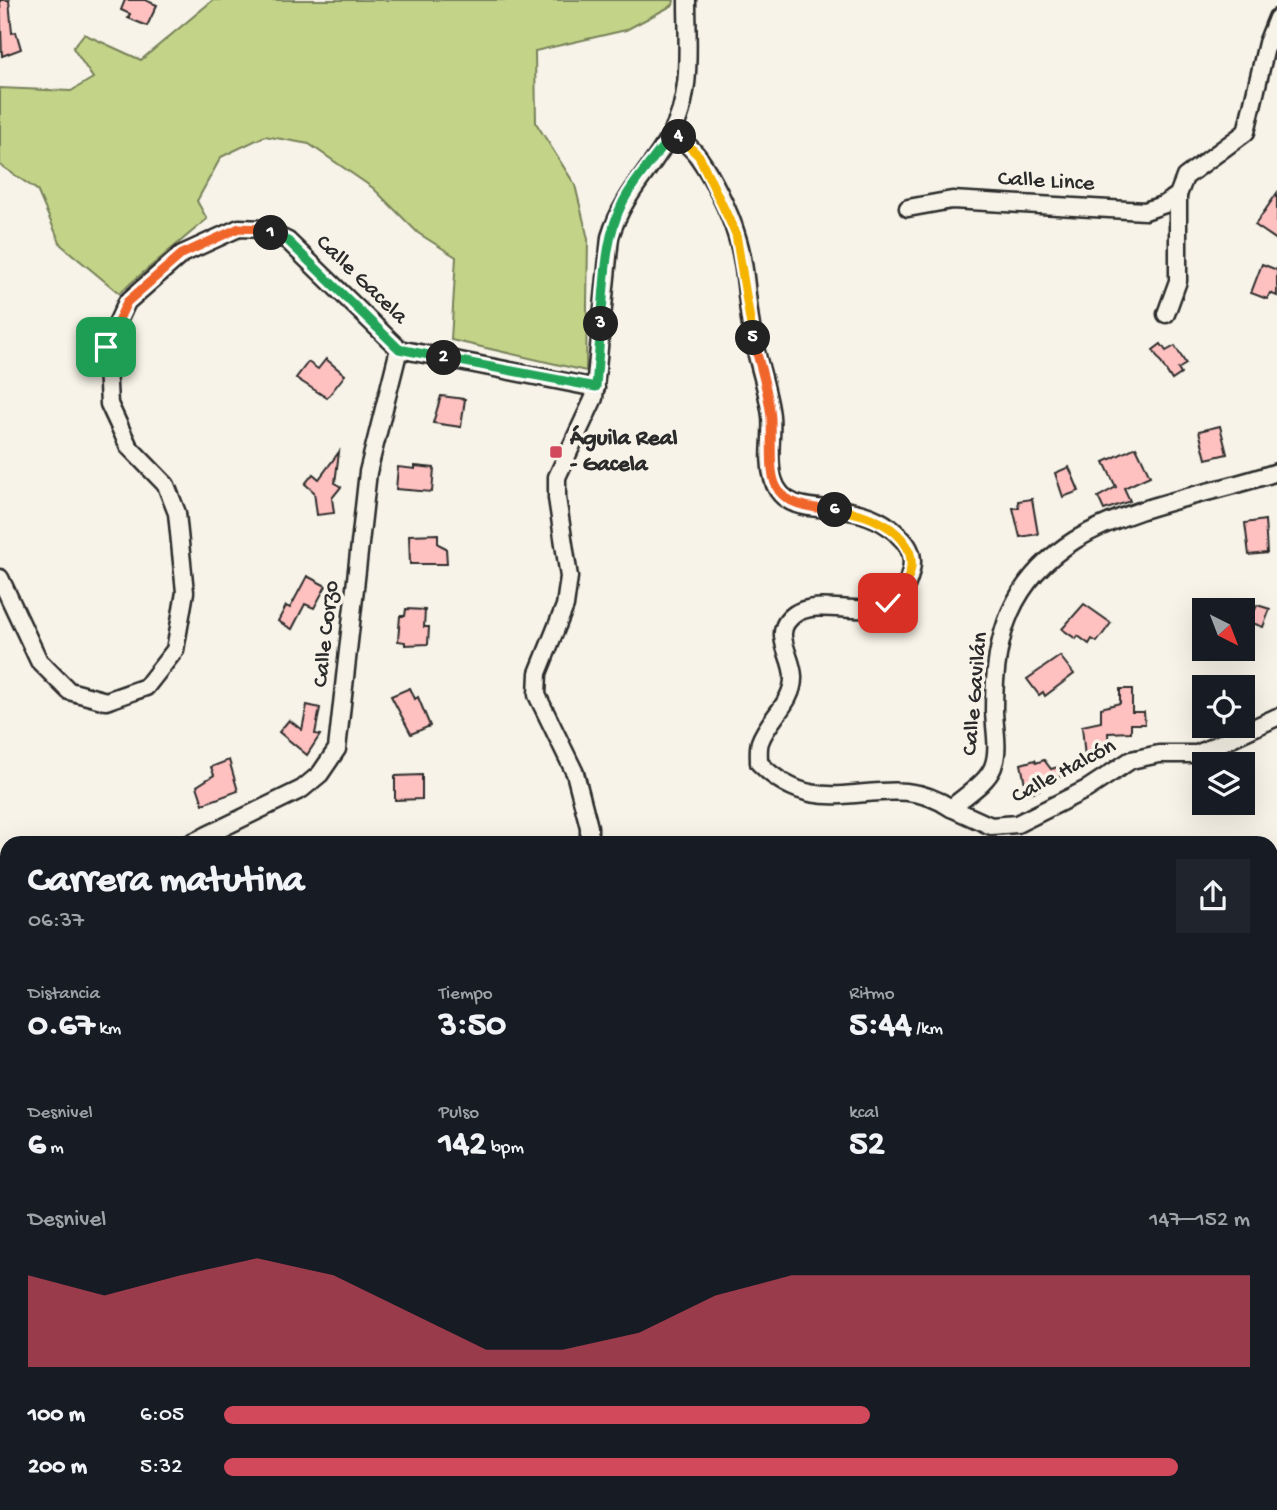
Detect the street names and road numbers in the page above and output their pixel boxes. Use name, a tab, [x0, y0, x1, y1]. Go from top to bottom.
street label: Calle Lince	[997, 166, 1096, 198]
street label: Calle Gacela	[309, 229, 414, 331]
street label: Calle Corzo	[308, 579, 346, 689]
street label: Calle Gavilán	[957, 631, 995, 757]
street label: Calle Halcón	[1007, 733, 1121, 811]

